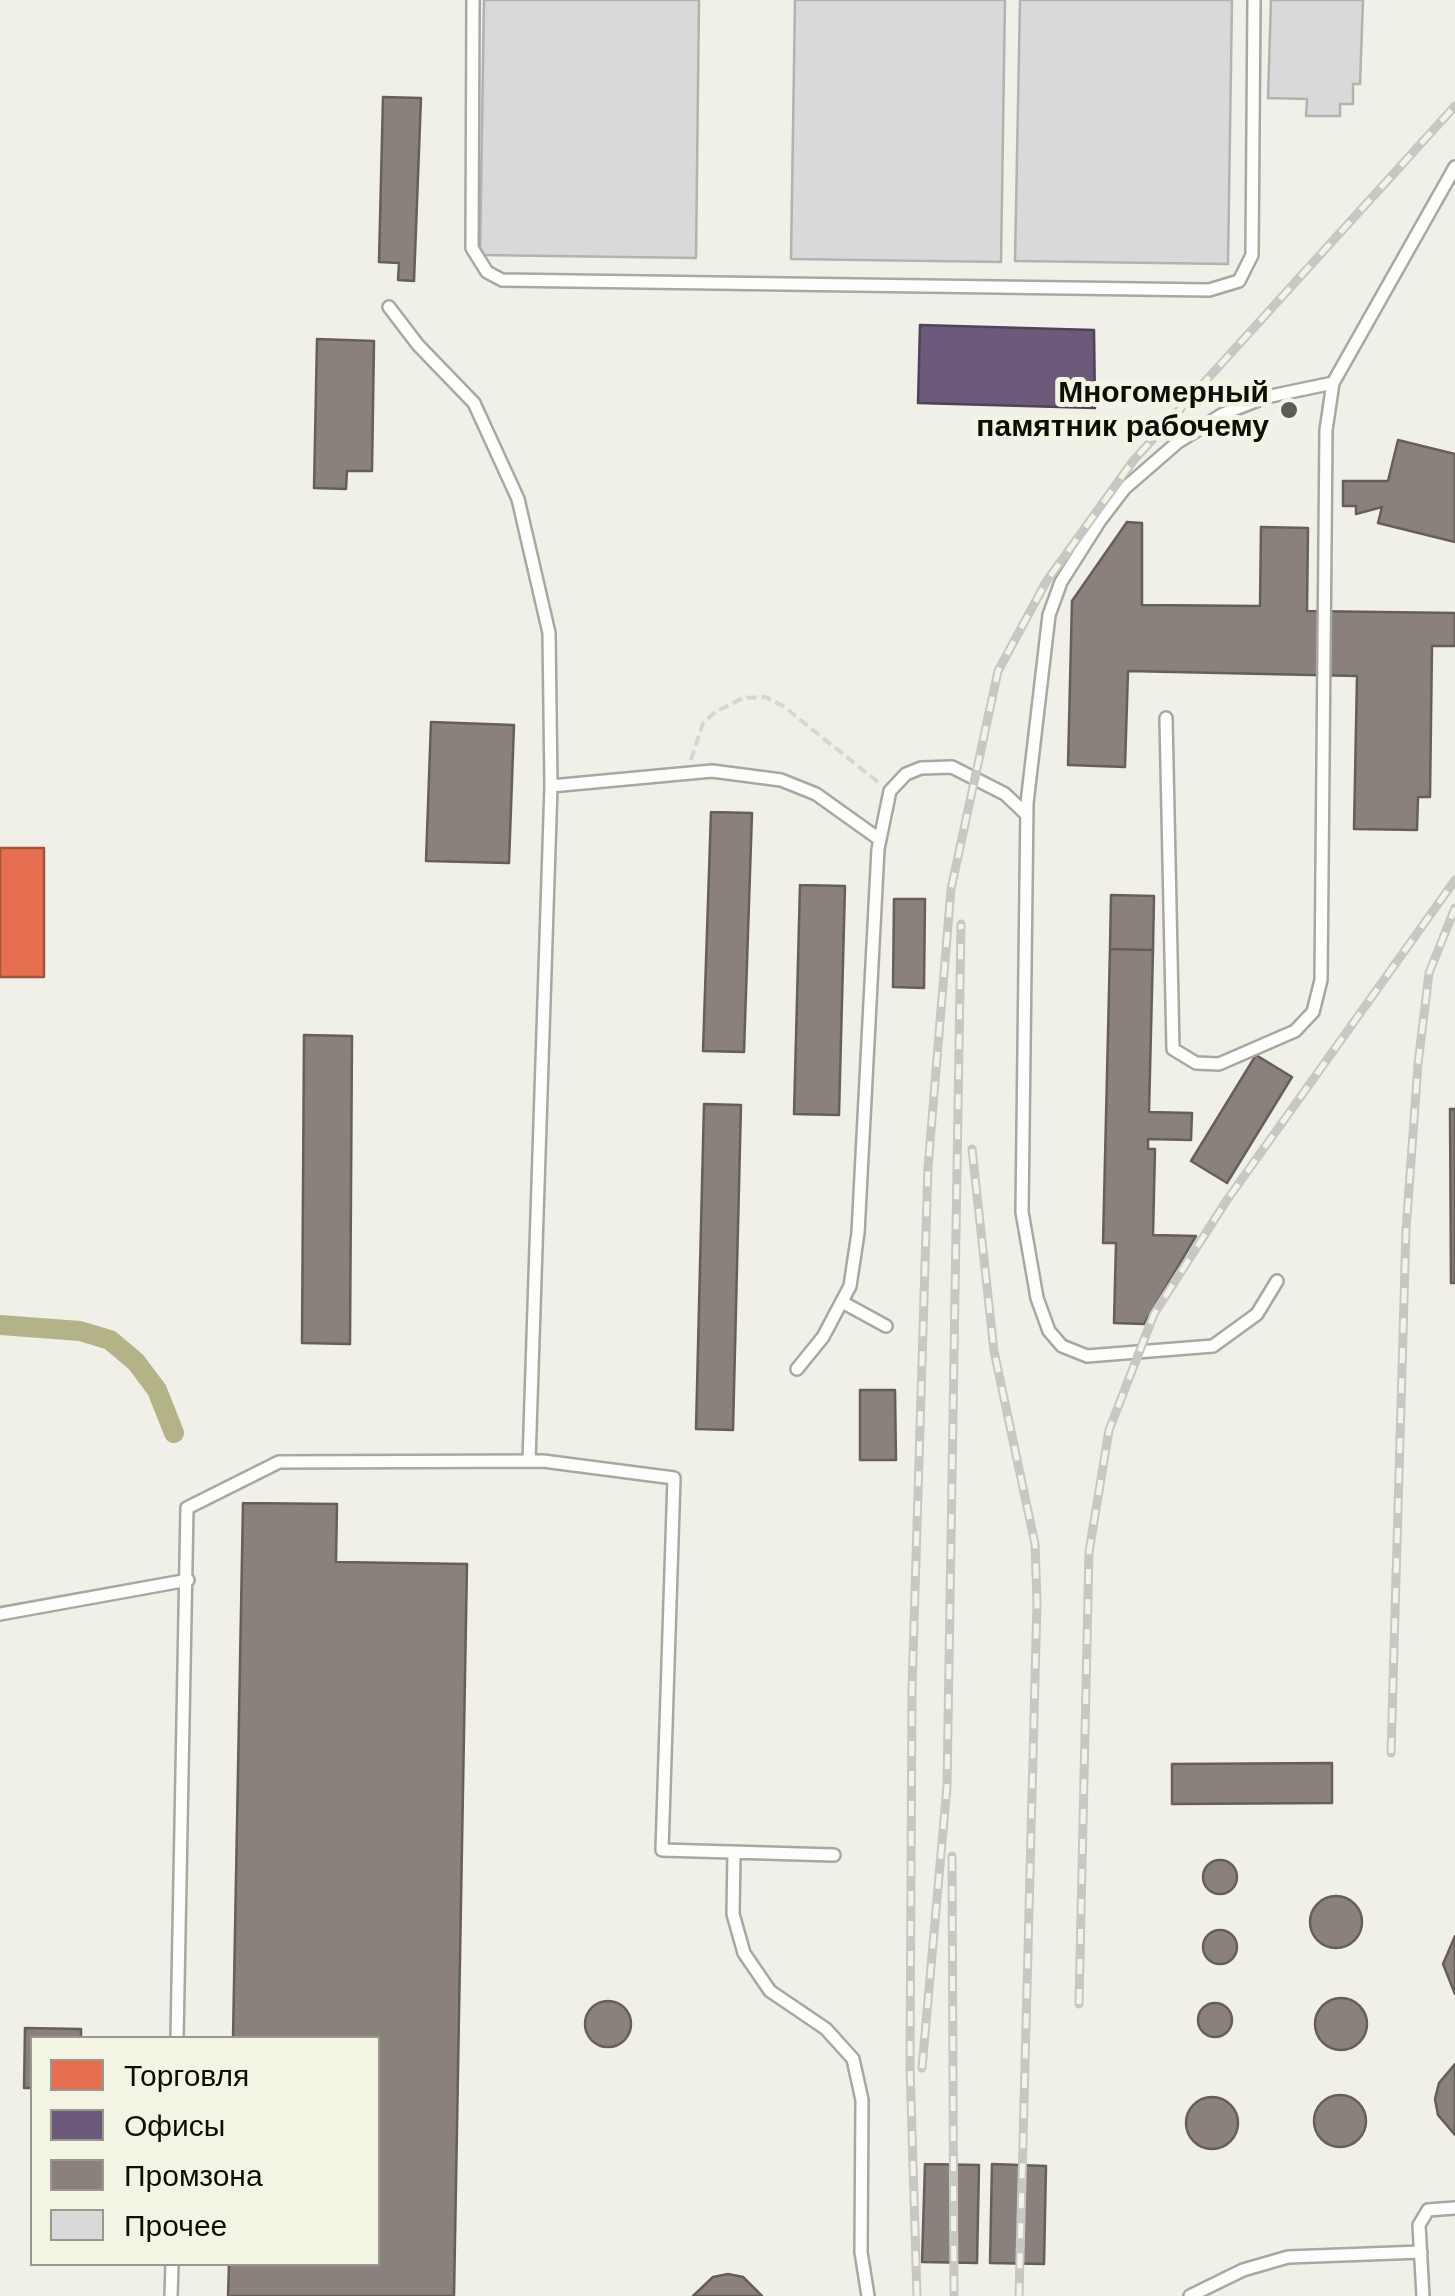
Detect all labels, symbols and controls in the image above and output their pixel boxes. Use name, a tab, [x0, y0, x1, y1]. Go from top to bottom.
place label: Многомерный памятник рабочему	[976, 375, 1269, 446]
marker: Многомерный памятник рабочему	[1278, 399, 1300, 421]
legend	[30, 2036, 380, 2266]
text: Торговля	[124, 2058, 249, 2093]
text: Офисы	[124, 2108, 225, 2143]
text: Промзона	[124, 2158, 263, 2193]
text: Прочее	[124, 2208, 227, 2243]

